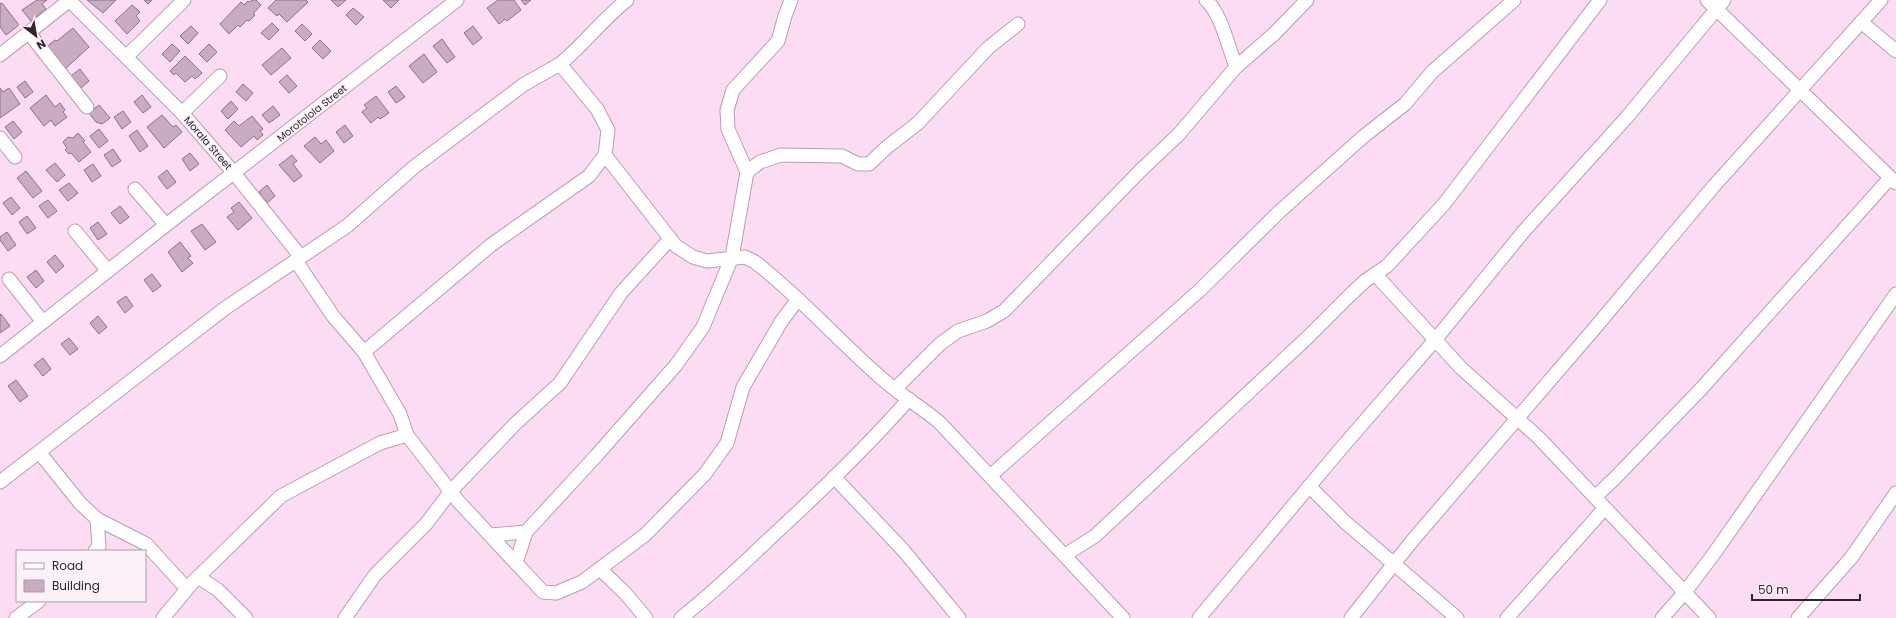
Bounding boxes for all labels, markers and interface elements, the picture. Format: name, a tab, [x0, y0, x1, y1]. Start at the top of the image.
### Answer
north arrow	[16, 16, 56, 56]
text: N	[33, 36, 49, 54]
street label: Morotolola Street	[274, 81, 350, 145]
street label: Morala Street	[180, 113, 236, 173]
legend	[16, 550, 146, 602]
text: Road	[52, 557, 83, 574]
scale bar	[1752, 576, 1860, 602]
text: Building	[52, 577, 100, 594]
text: 50 m	[1758, 581, 1789, 598]

